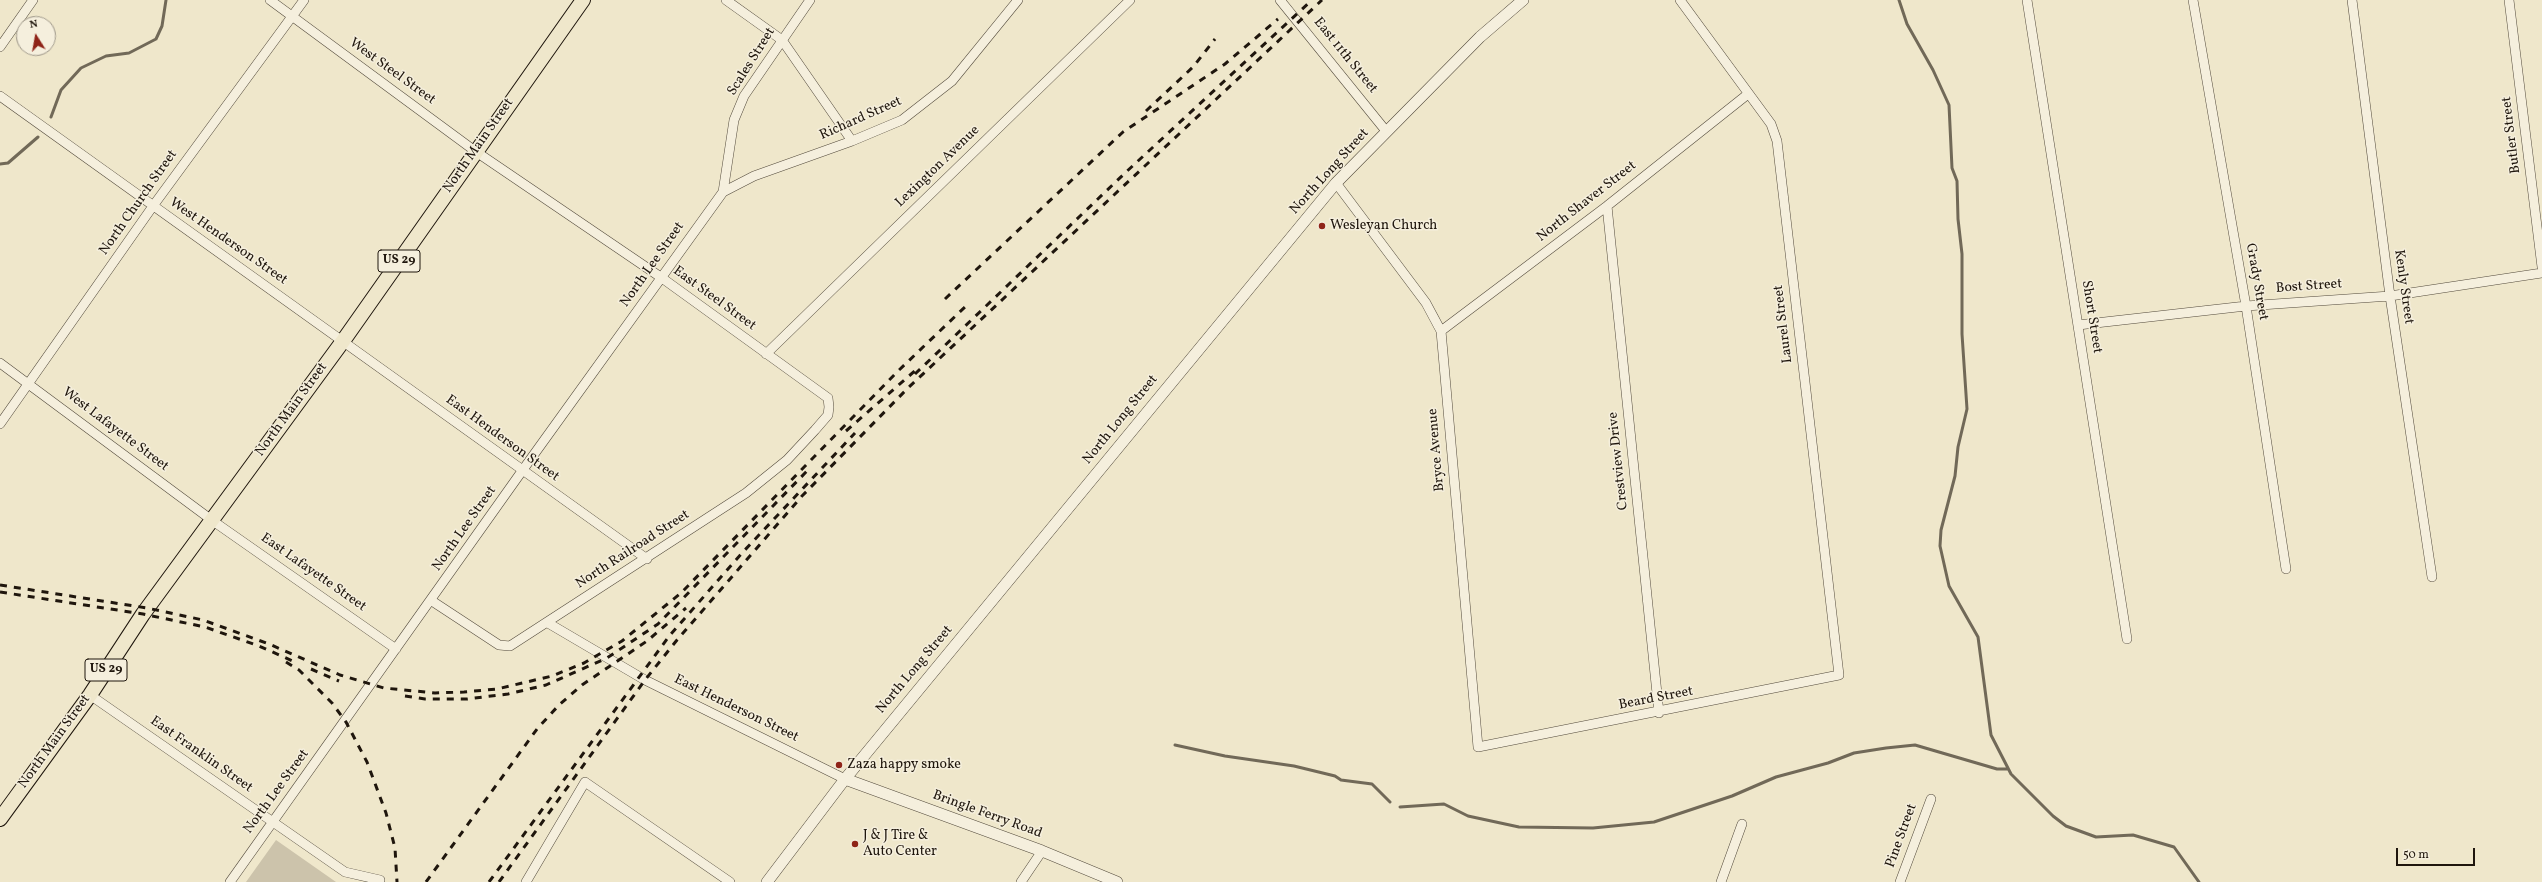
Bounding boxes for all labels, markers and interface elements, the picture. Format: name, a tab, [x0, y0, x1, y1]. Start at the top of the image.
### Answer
street label: East 11th Street	[1309, 15, 1381, 97]
north arrow	[16, 16, 56, 56]
text: N	[28, 17, 39, 33]
street label: Scales Street	[724, 25, 780, 99]
street label: West Steel Street	[346, 35, 438, 109]
street label: Richard Street	[817, 93, 905, 145]
street label: North Main Street	[440, 95, 518, 197]
street label: Butler Street	[2499, 95, 2525, 175]
street label: Lexington Avenue	[892, 123, 984, 211]
street label: North Long Street	[1287, 125, 1373, 219]
street label: North Church Street	[96, 147, 182, 259]
street label: North Shaver Street	[1534, 158, 1640, 246]
street label: West Henderson Street	[166, 195, 290, 289]
place label: Wesleyan Church	[1330, 218, 1437, 234]
street label: North Lee Street	[617, 219, 689, 311]
marker: Wesleyan Church	[1317, 221, 1327, 231]
street label: Grady Street	[2241, 242, 2271, 322]
street label: Kenly Street	[2389, 249, 2417, 325]
road number: US 29	[378, 250, 420, 272]
street label: East Steel Street	[669, 263, 759, 335]
street label: Bost Street	[2275, 276, 2343, 298]
street label: Short Street	[2077, 279, 2105, 355]
street label: Laurel Street	[1771, 284, 1797, 364]
street label: North Main Street	[252, 360, 332, 460]
street label: North Long Street	[1080, 372, 1162, 468]
street label: West Lafayette Street	[58, 384, 172, 476]
street label: East Henderson Street	[442, 392, 562, 486]
street label: Bryce Avenue	[1425, 408, 1449, 492]
street label: Crestview Drive	[1605, 411, 1633, 511]
street label: North Lee Street	[429, 483, 501, 575]
street label: North Railroad Street	[573, 507, 693, 593]
street label: East Lafayette Street	[257, 530, 369, 616]
street label: North Long Street	[873, 622, 957, 718]
road number: US 29	[85, 659, 127, 681]
street label: East Henderson Street	[671, 672, 801, 746]
street label: Beard Street	[1617, 684, 1695, 714]
street label: North Main Street	[15, 692, 95, 792]
street label: East Franklin Street	[146, 713, 256, 797]
street label: North Lee Street	[241, 746, 313, 838]
place label: Zaza happy smoke	[847, 757, 961, 773]
marker: Zaza happy smoke	[834, 760, 844, 770]
street label: Bringle Ferry Road	[930, 787, 1044, 843]
street label: Pine Street	[1883, 802, 1921, 870]
place label: J & J Tire & Auto Center	[863, 828, 937, 860]
marker: J & J Tire & Auto Center	[850, 839, 860, 849]
scale bar	[2398, 840, 2477, 866]
text: 50 m	[2403, 847, 2429, 863]

